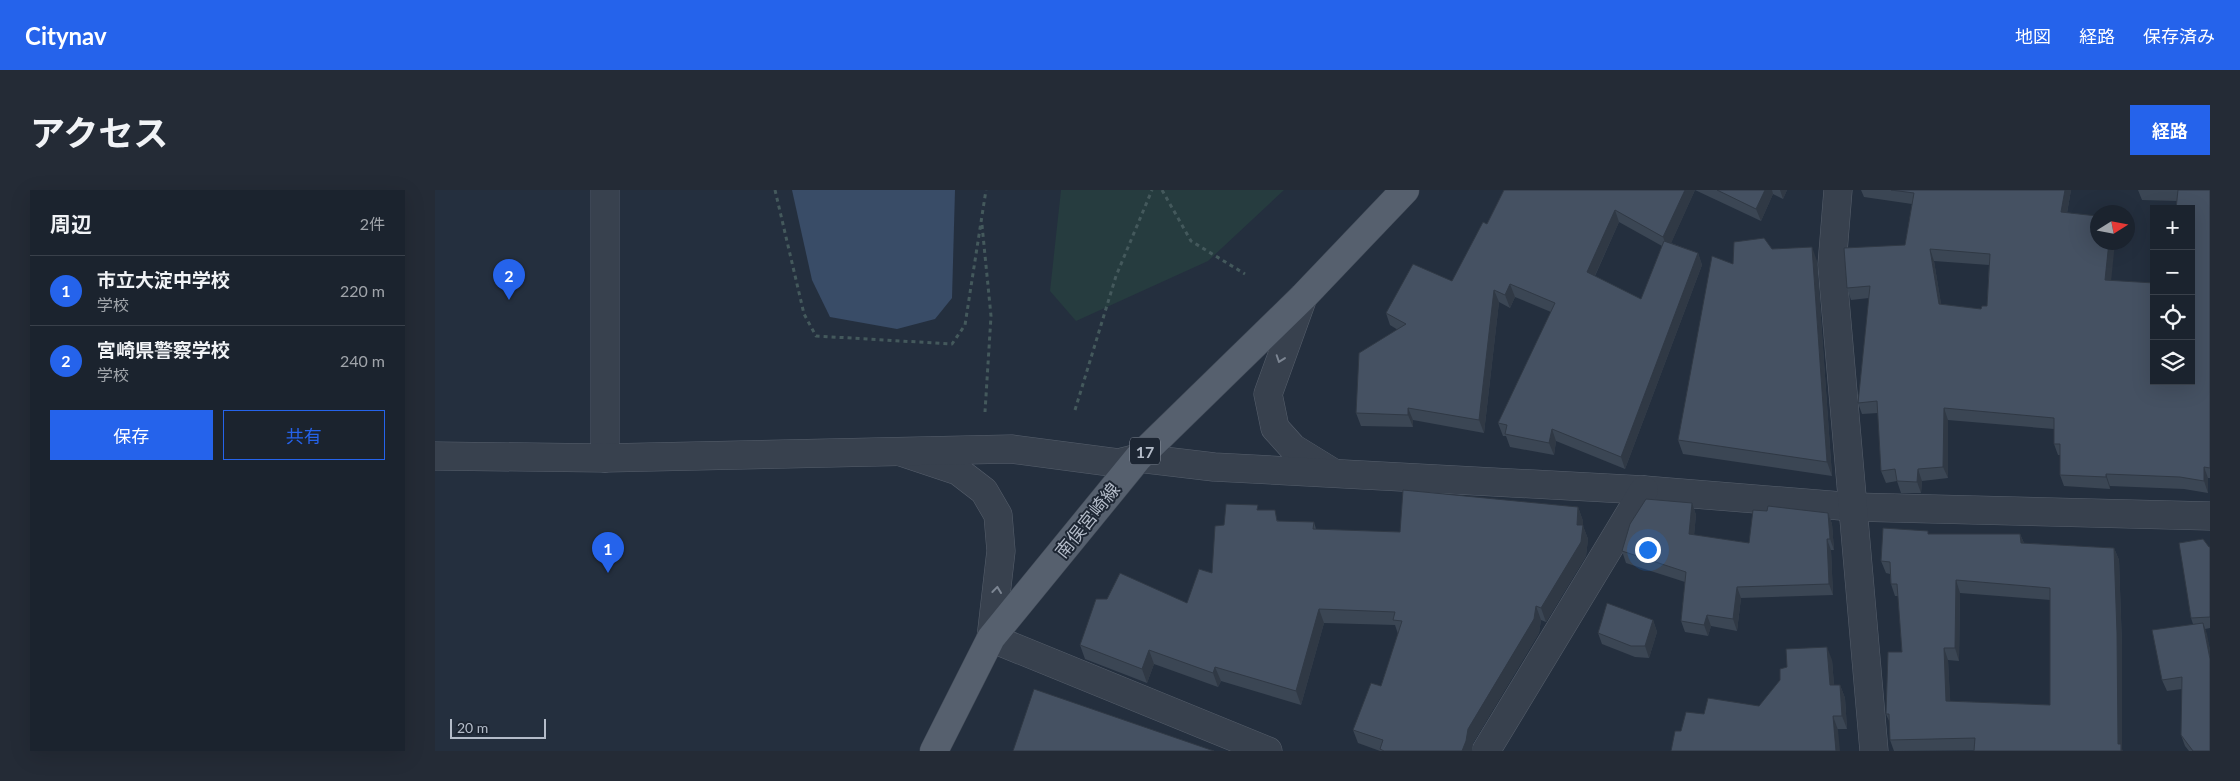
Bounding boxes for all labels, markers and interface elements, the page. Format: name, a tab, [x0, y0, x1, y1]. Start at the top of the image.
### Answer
text: Citynav	[25, 21, 107, 50]
text: 地図	[2015, 25, 2051, 47]
text: 経路	[2079, 25, 2115, 47]
text: 保存済み	[2143, 25, 2215, 47]
button: 経路	[2130, 105, 2210, 155]
text: アクセス	[30, 111, 168, 153]
north arrow	[2090, 205, 2135, 250]
map controls	[2150, 205, 2195, 385]
button: +	[2150, 205, 2195, 250]
text: 周辺	[50, 211, 92, 236]
text: 2件	[360, 214, 385, 233]
button: −	[2150, 250, 2195, 295]
pin: 2	[493, 259, 525, 300]
text: 市立大淀中学校	[97, 268, 230, 291]
text: 1	[61, 281, 71, 300]
text: 220 m	[340, 281, 385, 300]
text: 学校	[97, 295, 129, 314]
button: locate	[2150, 295, 2195, 340]
text: 宮崎県警察学校	[97, 338, 230, 361]
button: layers	[2150, 340, 2195, 385]
text: 2	[61, 351, 71, 370]
text: 240 m	[340, 351, 385, 370]
one-way arrow	[1276, 354, 1286, 363]
text: 学校	[97, 365, 129, 384]
button: 保存	[50, 410, 213, 460]
button: 共有	[223, 410, 385, 460]
road number: 17	[1130, 438, 1160, 464]
street label: 南俣宮崎線	[1050, 478, 1124, 562]
pin: 1	[592, 532, 624, 573]
your location	[1635, 537, 1661, 563]
one-way arrow	[991, 586, 1002, 594]
scale bar	[450, 716, 546, 739]
text: 20 m	[457, 719, 488, 736]

